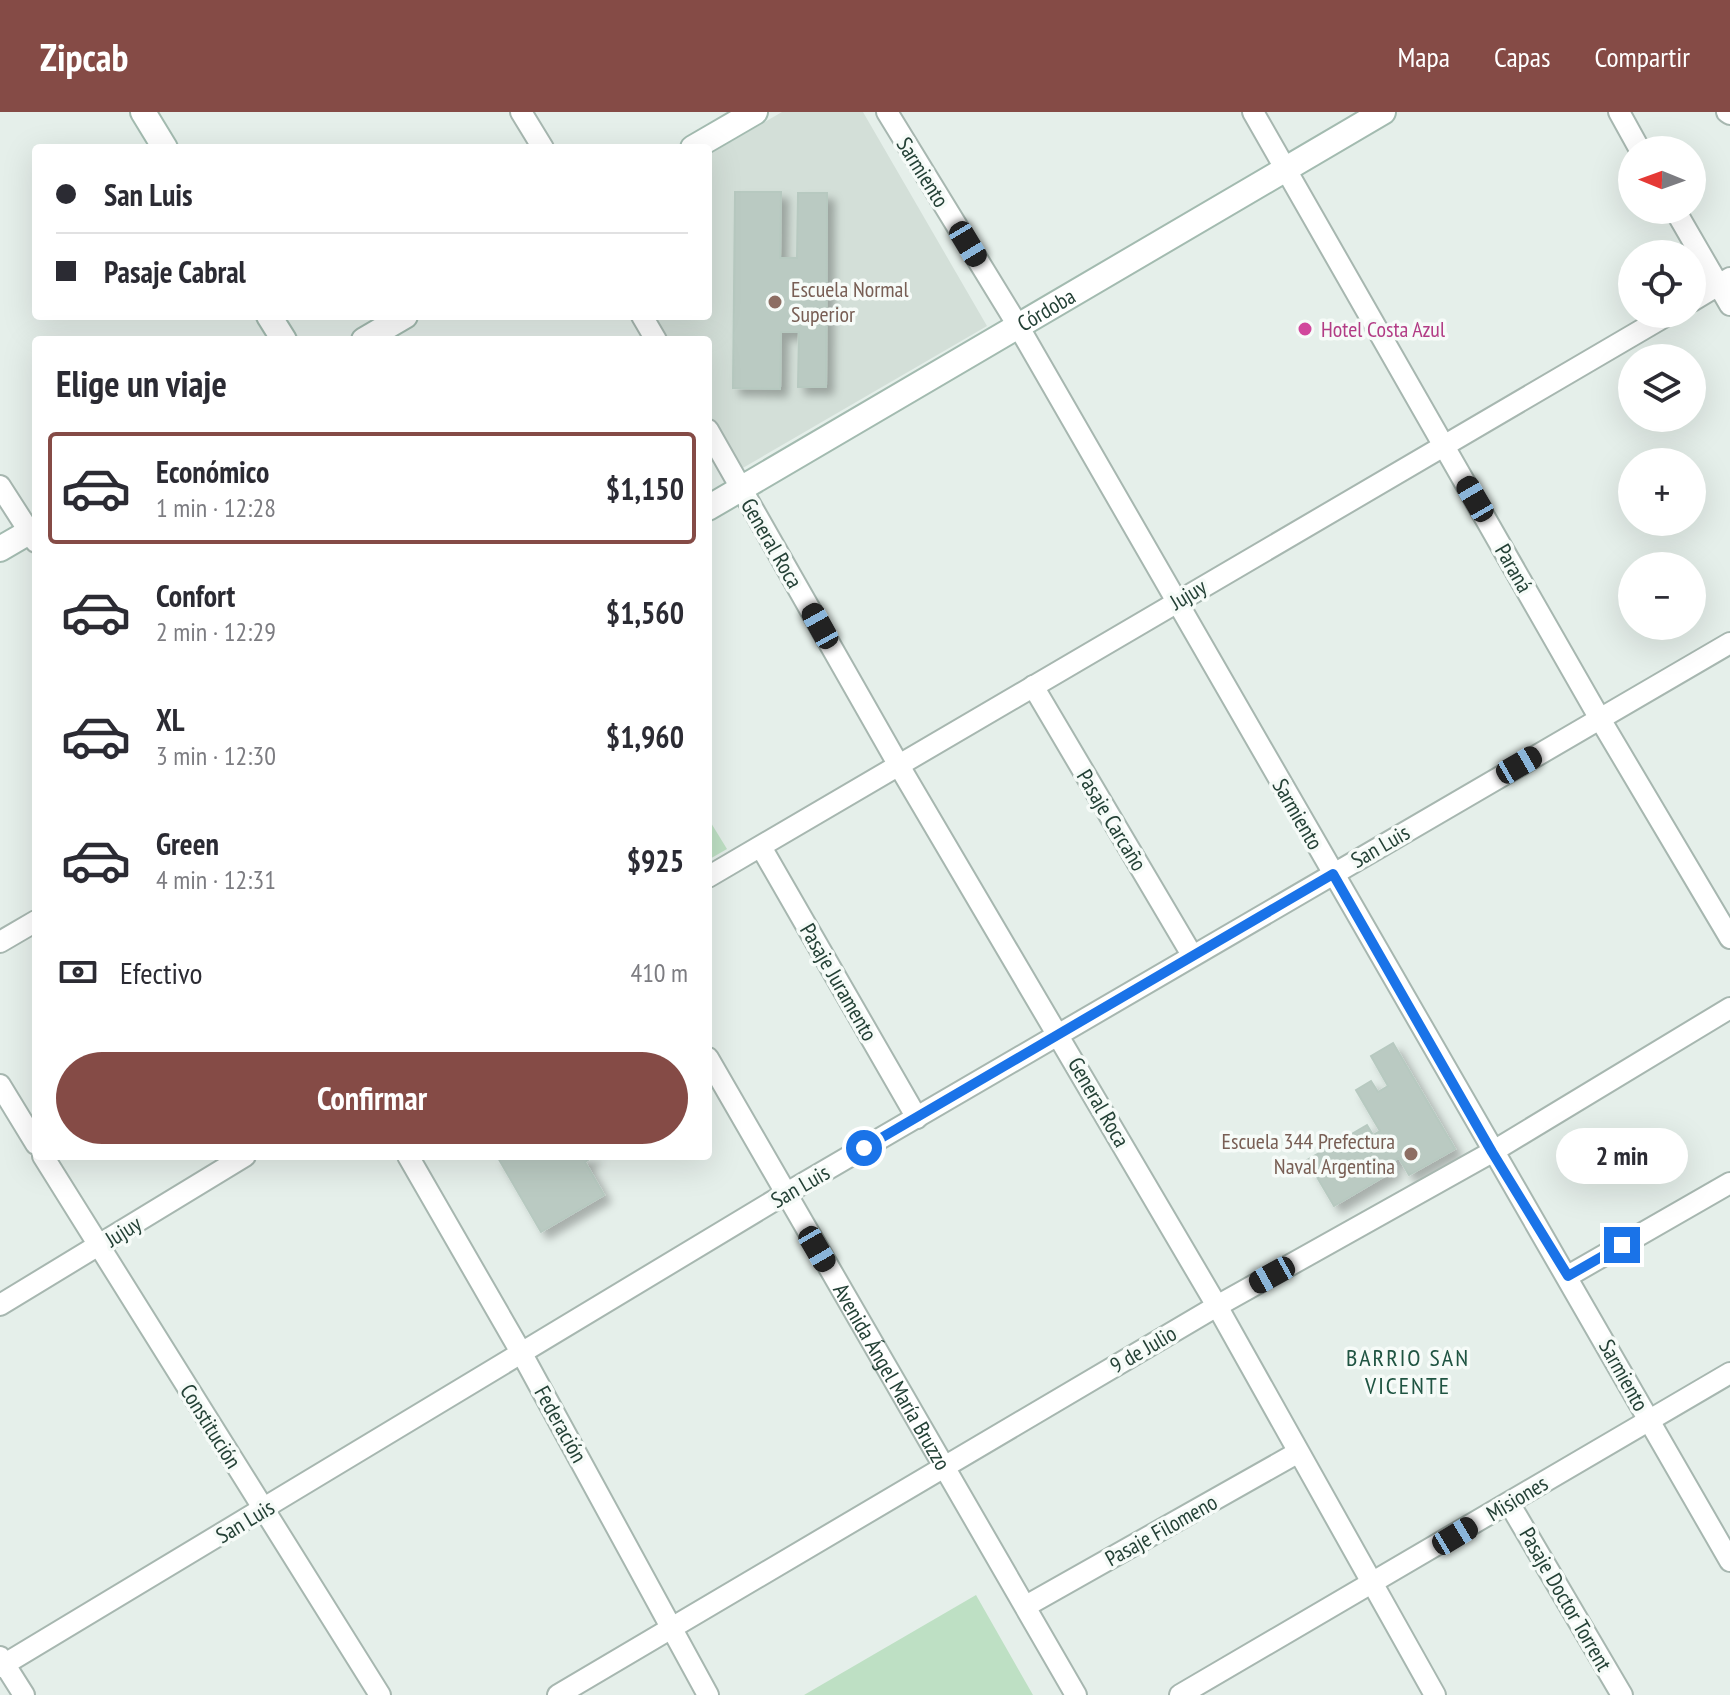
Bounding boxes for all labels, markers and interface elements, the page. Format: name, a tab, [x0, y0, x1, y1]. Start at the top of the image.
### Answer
text: Zipcab	[40, 32, 128, 81]
text: Mapa	[1398, 38, 1450, 75]
text: Capas	[1494, 38, 1550, 75]
text: Compartir	[1594, 38, 1690, 75]
street label: Sarmiento	[891, 132, 955, 212]
north arrow	[1618, 136, 1706, 224]
map controls	[1618, 136, 1706, 640]
text: San Luis	[104, 175, 193, 214]
car	[945, 217, 991, 271]
button: locate	[1618, 240, 1706, 328]
text: Pasaje Cabral	[104, 252, 246, 291]
place label: Escuela Normal Superior	[791, 275, 909, 328]
street label: Córdoba	[1012, 282, 1080, 338]
marker: Escuela Normal Superior	[766, 293, 784, 311]
place label: Hotel Costa Azul	[1321, 315, 1446, 343]
marker: Hotel Costa Azul	[1296, 320, 1314, 338]
button: layers	[1618, 344, 1706, 432]
text: Elige un viaje	[56, 360, 227, 407]
button: +	[1618, 448, 1706, 536]
icon: car	[60, 452, 132, 524]
text: Económico	[156, 452, 269, 491]
text: $1,150	[606, 469, 684, 508]
car	[1453, 472, 1497, 526]
text: 1 min · 12:28	[156, 491, 276, 524]
street label: General Roca	[735, 493, 809, 593]
street label: Paraná	[1489, 539, 1539, 597]
button: −	[1618, 552, 1706, 640]
street label: Jujuy	[1164, 572, 1212, 616]
icon: car	[60, 576, 132, 648]
text: Confort	[156, 576, 235, 615]
text: $1,560	[606, 593, 684, 632]
car	[798, 599, 842, 653]
text: 2 min · 12:29	[156, 615, 276, 648]
icon: car	[60, 700, 132, 772]
text: XL	[156, 700, 185, 739]
text: $1,960	[606, 717, 684, 756]
text: 3 min · 12:30	[156, 739, 276, 772]
car	[1492, 743, 1546, 787]
street label: Pasaje Carcaño	[1071, 764, 1153, 876]
street label: Sarmiento	[1267, 773, 1329, 855]
street label: San Luis	[1346, 818, 1414, 874]
icon: car	[60, 824, 132, 896]
text: Green	[156, 824, 219, 863]
text: $925	[627, 841, 684, 880]
text: 4 min · 12:31	[156, 863, 276, 896]
street label: Pasaje Juramento	[794, 918, 884, 1046]
icon: cash	[56, 950, 100, 994]
text: Efectivo	[120, 953, 203, 992]
text: 410 m	[630, 956, 688, 989]
button: Confirmar	[56, 1052, 688, 1144]
street label: General Roca	[1062, 1052, 1136, 1152]
place label: Escuela 344 Prefectura Naval Argentina	[1222, 1127, 1395, 1180]
callout: 2 min	[1556, 1129, 1688, 1185]
route start	[846, 1130, 882, 1166]
text: 2 min	[1596, 1139, 1648, 1172]
marker: Escuela 344 Prefectura Naval Argentina	[1402, 1145, 1420, 1163]
street label: San Luis	[766, 1158, 834, 1214]
street label: Jujuy	[99, 1209, 147, 1253]
car	[795, 1222, 839, 1276]
route end	[1604, 1227, 1640, 1263]
car	[1245, 1253, 1299, 1297]
street label: Avenida Ángel María Bruzzo	[827, 1278, 957, 1475]
street label: 9 de Julio	[1105, 1319, 1181, 1379]
street label: Sarmiento	[1593, 1334, 1655, 1416]
district label: BARRIO SAN VICENTE	[1346, 1342, 1470, 1401]
street label: Constitución	[174, 1379, 248, 1473]
street label: Federación	[529, 1381, 593, 1467]
street label: Misiones	[1481, 1469, 1553, 1527]
street label: Pasaje Filomeno	[1100, 1488, 1222, 1572]
street label: San Luis	[211, 1493, 279, 1549]
car	[1428, 1513, 1482, 1559]
street label: Pasaje Doctor Torrent	[1514, 1522, 1618, 1676]

